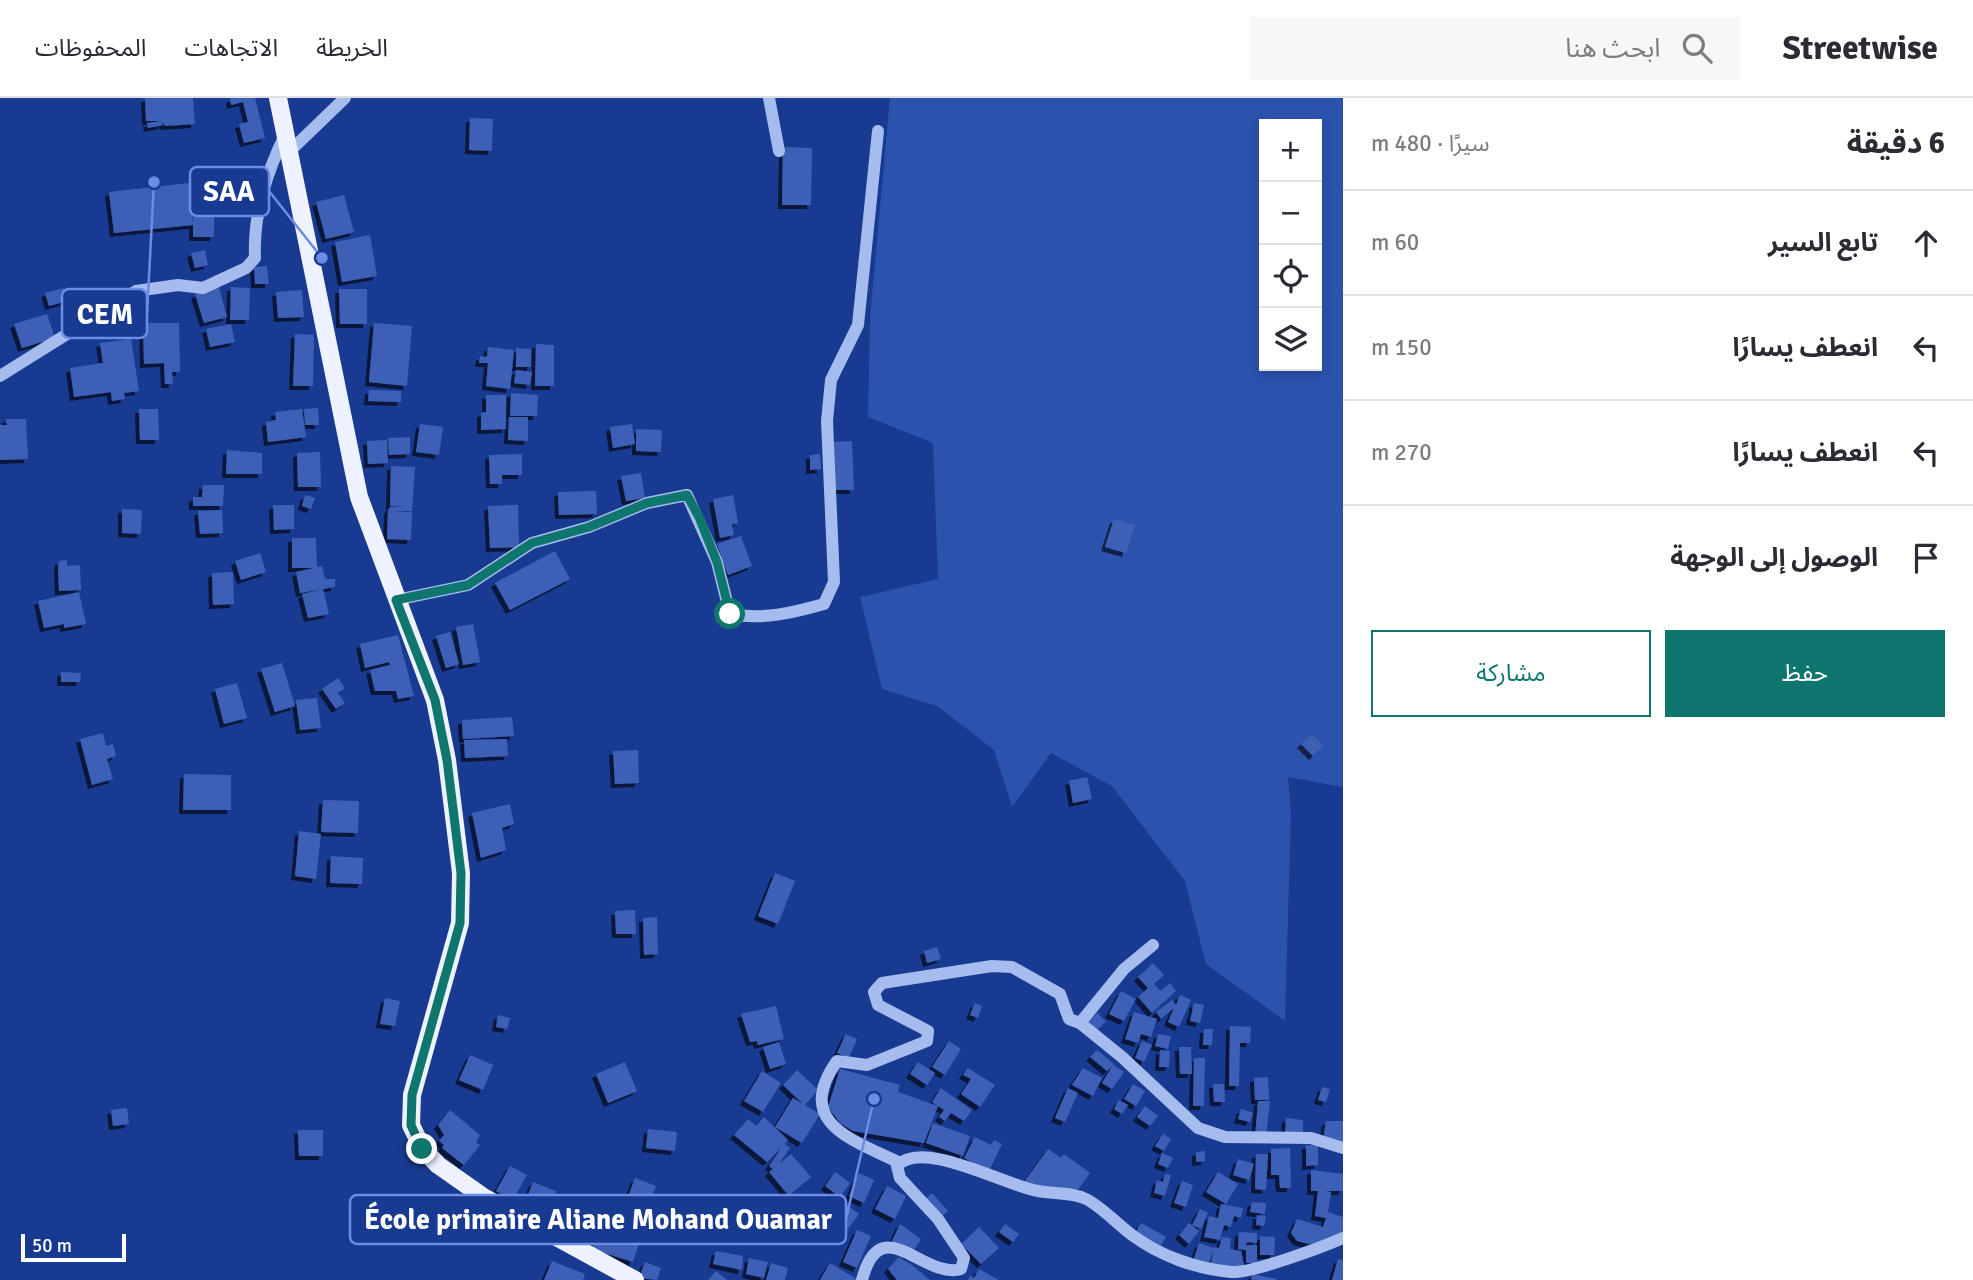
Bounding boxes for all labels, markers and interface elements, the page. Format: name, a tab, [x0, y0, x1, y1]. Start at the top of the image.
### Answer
search box	[1250, 17, 1740, 80]
text: Streetwise	[1782, 28, 1938, 69]
icon: search	[1678, 29, 1716, 67]
text: المحفوظات	[35, 33, 146, 63]
text: الاتجاهات	[184, 33, 278, 63]
text: الخريطة	[316, 33, 388, 63]
text: ابحث هنا	[1565, 33, 1660, 65]
map controls	[1259, 119, 1322, 371]
button: +	[1259, 119, 1322, 182]
text: 6 دقيقة	[1847, 125, 1945, 162]
text: سيرًا · 480 m	[1371, 129, 1489, 158]
callout: SAA	[190, 167, 269, 216]
text: SAA	[203, 175, 255, 209]
button: −	[1259, 182, 1322, 245]
icon: ahead	[1907, 224, 1945, 262]
text: تابع السير	[1768, 227, 1878, 259]
text: 60 m	[1371, 228, 1419, 257]
button: locate	[1259, 245, 1322, 308]
callout: CEM	[62, 289, 147, 338]
text: CEM	[77, 298, 133, 332]
button: layers	[1259, 308, 1322, 371]
icon: left	[1907, 329, 1945, 367]
text: انعطف يسارًا	[1733, 332, 1878, 364]
text: 150 m	[1371, 333, 1432, 362]
icon: left	[1907, 434, 1945, 472]
text: انعطف يسارًا	[1733, 437, 1878, 469]
text: 270 m	[1371, 438, 1432, 467]
icon: arrive	[1907, 539, 1945, 577]
text: الوصول إلى الوجهة	[1670, 542, 1878, 574]
route start	[714, 598, 745, 629]
button: مشاركة	[1371, 630, 1651, 717]
button: حفظ	[1665, 630, 1945, 717]
route end	[406, 1133, 437, 1164]
callout: École primaire Aliane Mohand Ouamar	[350, 1195, 846, 1244]
text: École primaire Aliane Mohand Ouamar	[364, 1201, 833, 1237]
scale bar	[21, 1231, 126, 1263]
text: 50 m	[32, 1234, 72, 1258]

